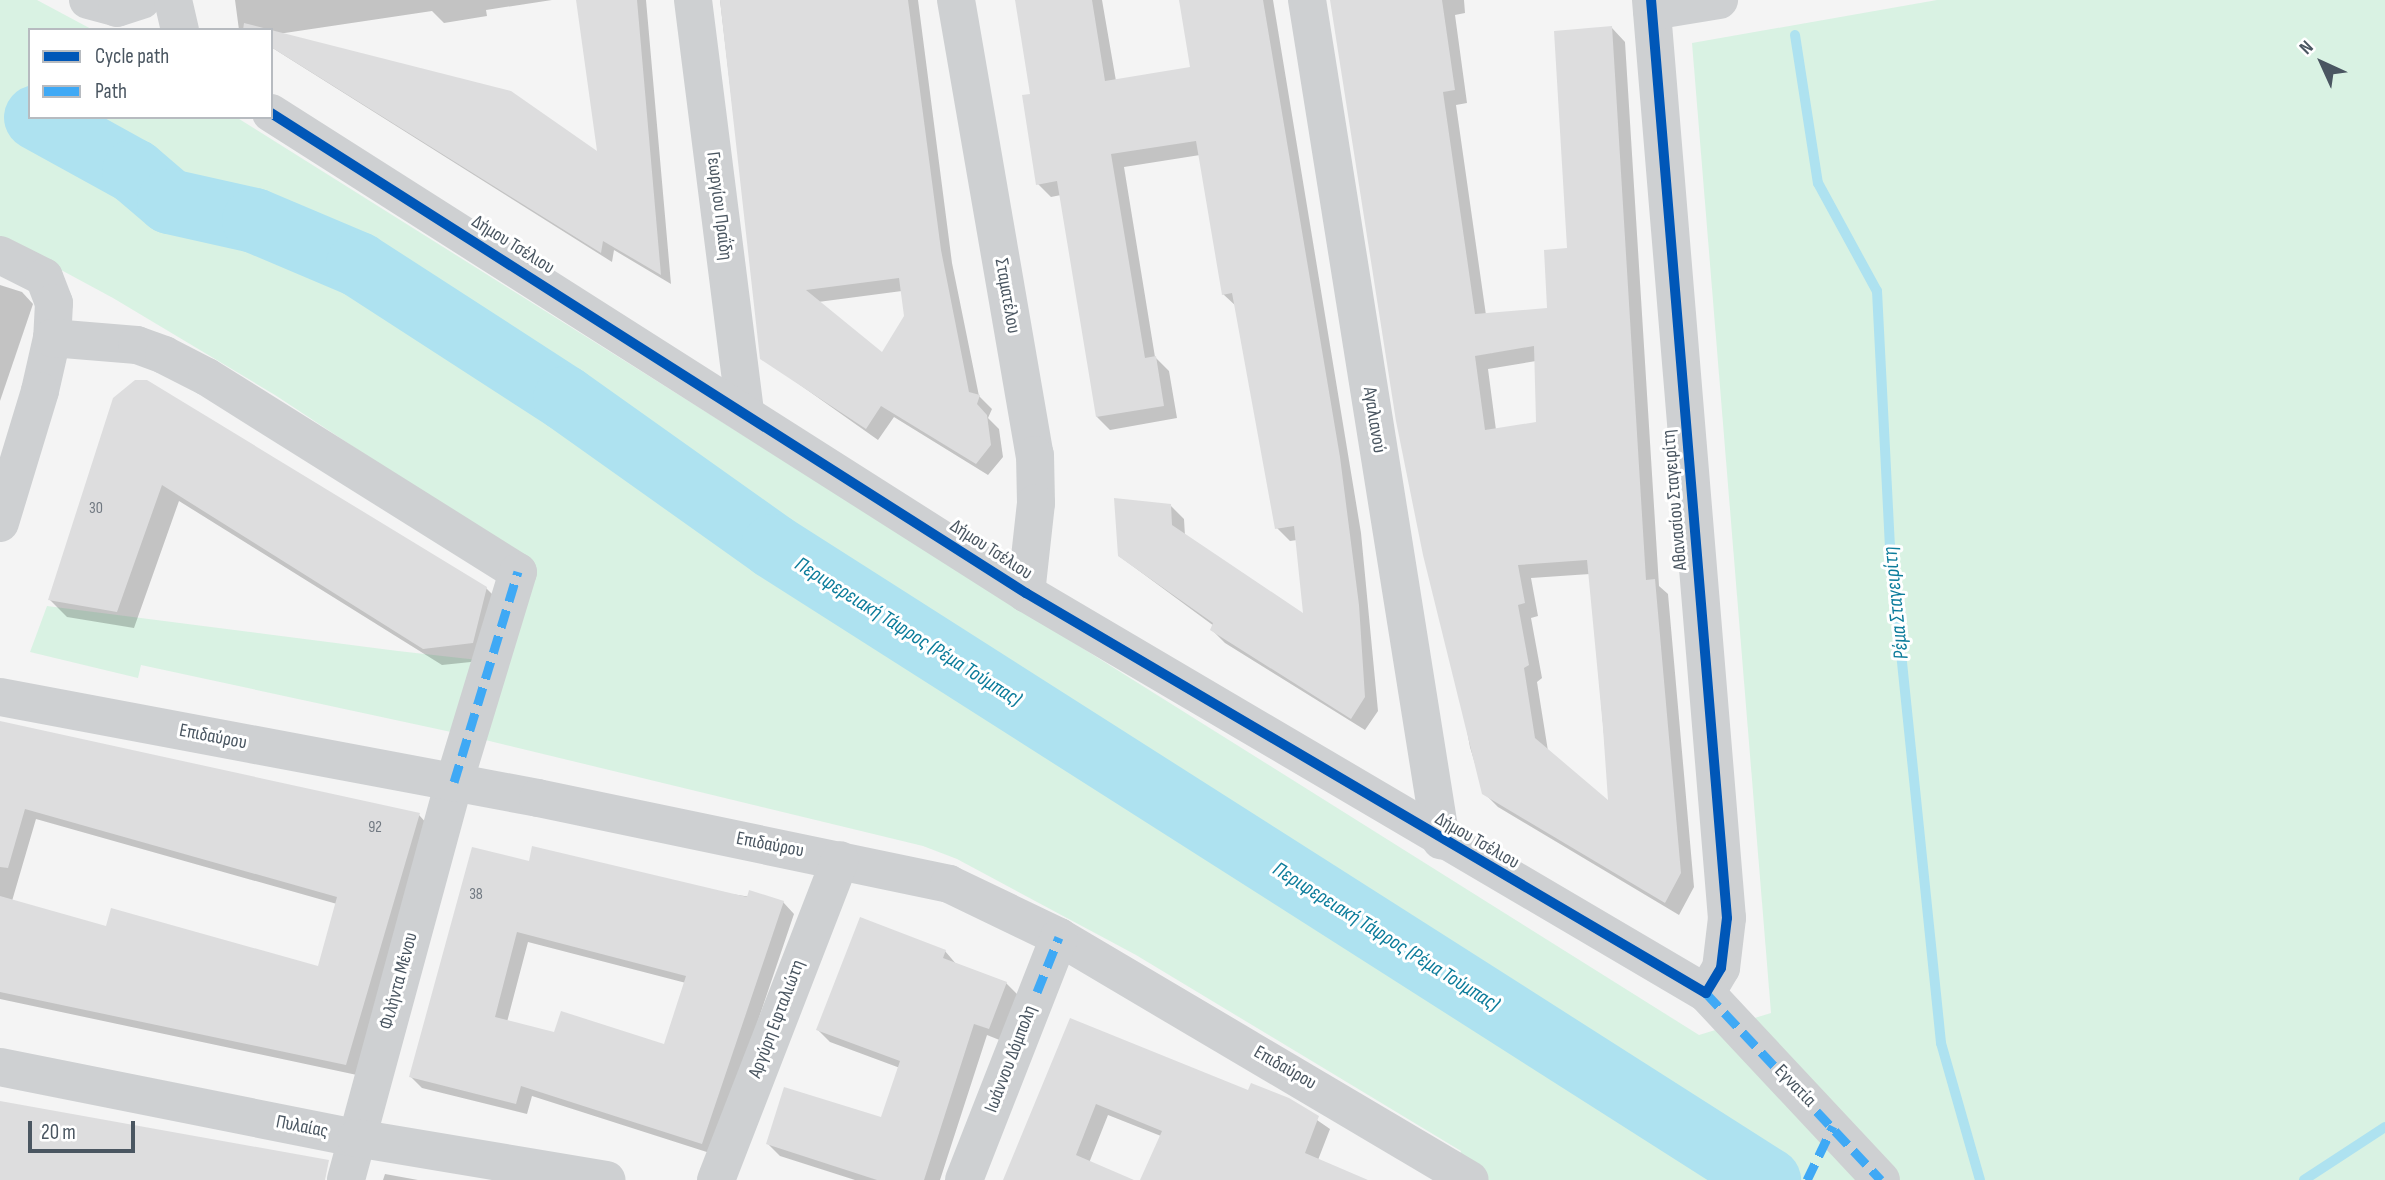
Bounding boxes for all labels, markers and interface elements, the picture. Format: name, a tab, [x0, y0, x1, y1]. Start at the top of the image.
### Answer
legend	[28, 28, 273, 119]
north arrow	[2287, 28, 2357, 98]
text: N	[2295, 36, 2319, 60]
text: Cycle path	[95, 44, 169, 69]
text: Path	[95, 79, 127, 104]
street label: Γεωργίου Πραΐδη	[701, 151, 737, 261]
street label: Δήμου Τσέλιου	[467, 211, 559, 279]
street label: Σταματέλου	[989, 257, 1025, 335]
street label: Αγαλιανού	[1358, 385, 1390, 455]
street label: Αθανασίου Σταγειρίτη	[1657, 429, 1693, 571]
house number: 30	[89, 499, 103, 519]
street label: Δήμου Τσέλιου	[946, 515, 1036, 585]
water label: Ρέμα Σταγειρίτη	[1878, 545, 1914, 661]
water label: Περιφερειακή Τάφρος (Ρέμα Τούμπας)	[790, 552, 1026, 712]
street label: Επιδαύρου	[177, 719, 249, 755]
street label: Δήμου Τσέλιου	[1431, 808, 1523, 874]
house number: 92	[368, 818, 382, 838]
street label: Επιδαύρου	[734, 827, 806, 863]
water label: Περιφερειακή Τάφρος (Ρέμα Τούμπας)	[1268, 857, 1504, 1017]
house number: 38	[469, 885, 483, 905]
street label: Φιλήντα Μένου	[375, 930, 423, 1032]
street label: Αργύρη Εφταλιώτη	[744, 957, 810, 1081]
street label: Ιωάννου Δόμπολη	[980, 1002, 1042, 1116]
street label: Επιδαύρου	[1250, 1041, 1320, 1095]
street label: Εγνατία	[1769, 1060, 1821, 1112]
scale bar	[32, 1106, 138, 1150]
street label: Πυλαίας	[274, 1111, 330, 1143]
text: 20 m	[41, 1120, 76, 1145]

